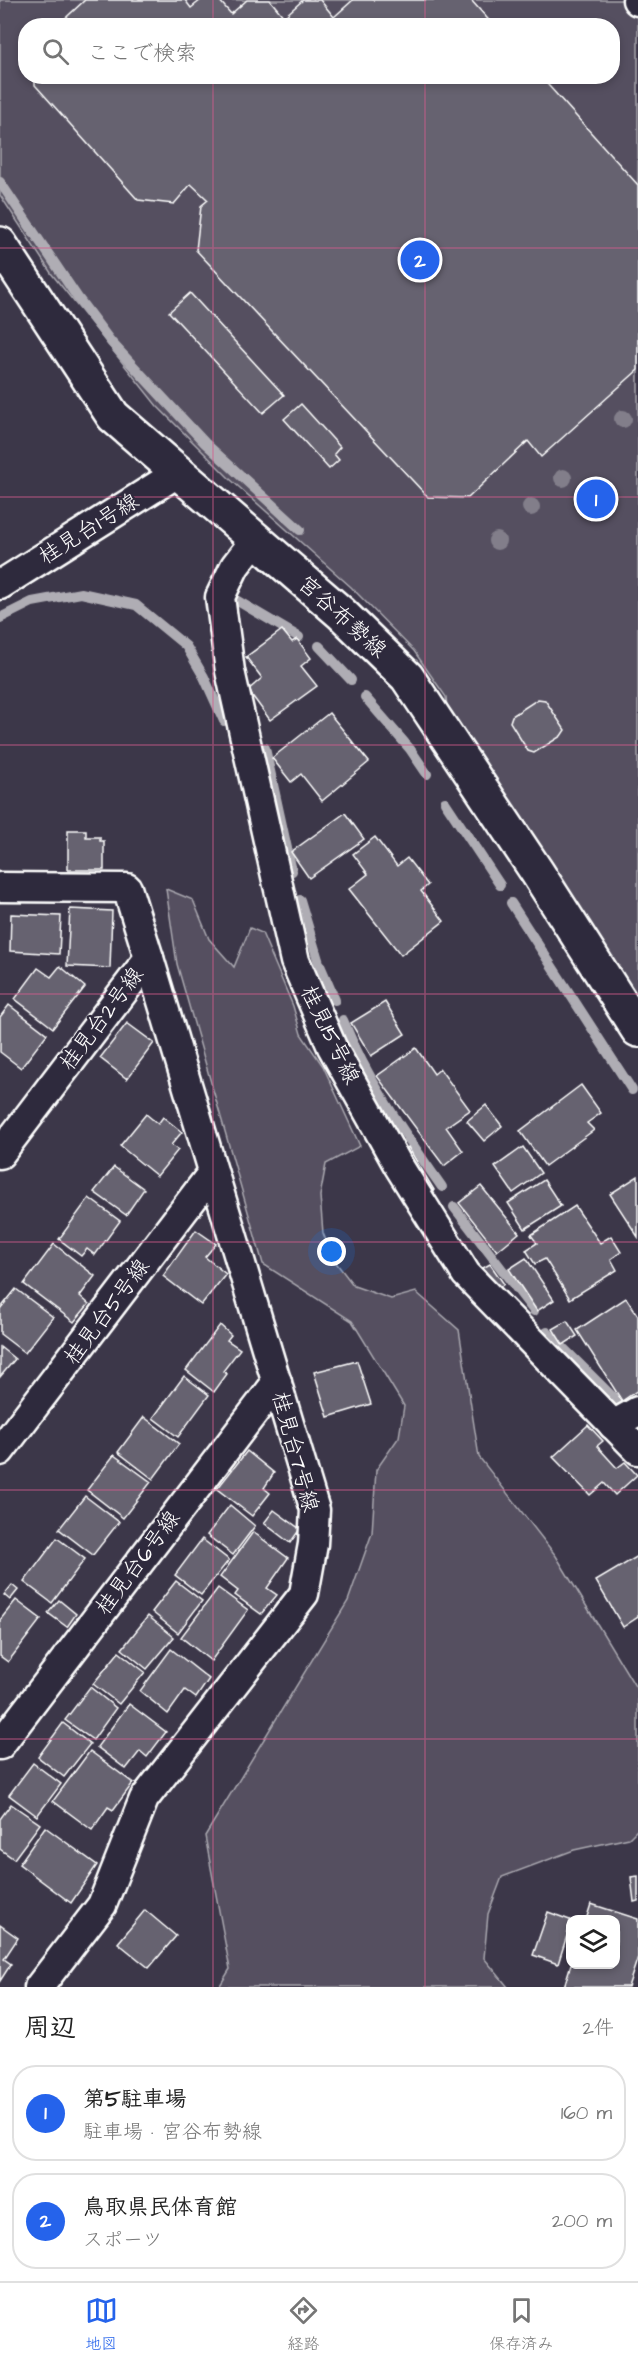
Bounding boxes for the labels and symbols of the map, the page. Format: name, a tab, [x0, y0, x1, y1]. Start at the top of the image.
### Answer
pin: 2	[400, 238, 440, 282]
pin: 1	[576, 476, 616, 522]
street label: 桂見台1号線	[33, 486, 145, 572]
street label: 宮谷布勢線	[291, 569, 393, 665]
street label: 桂見台2号線	[53, 961, 151, 1077]
street label: 桂見15号線	[293, 980, 367, 1090]
your location	[317, 1237, 346, 1266]
street label: 桂見台5号線	[57, 1253, 157, 1371]
street label: 桂見台7号線	[264, 1388, 326, 1516]
street label: 桂見台6号線	[88, 1504, 188, 1622]

